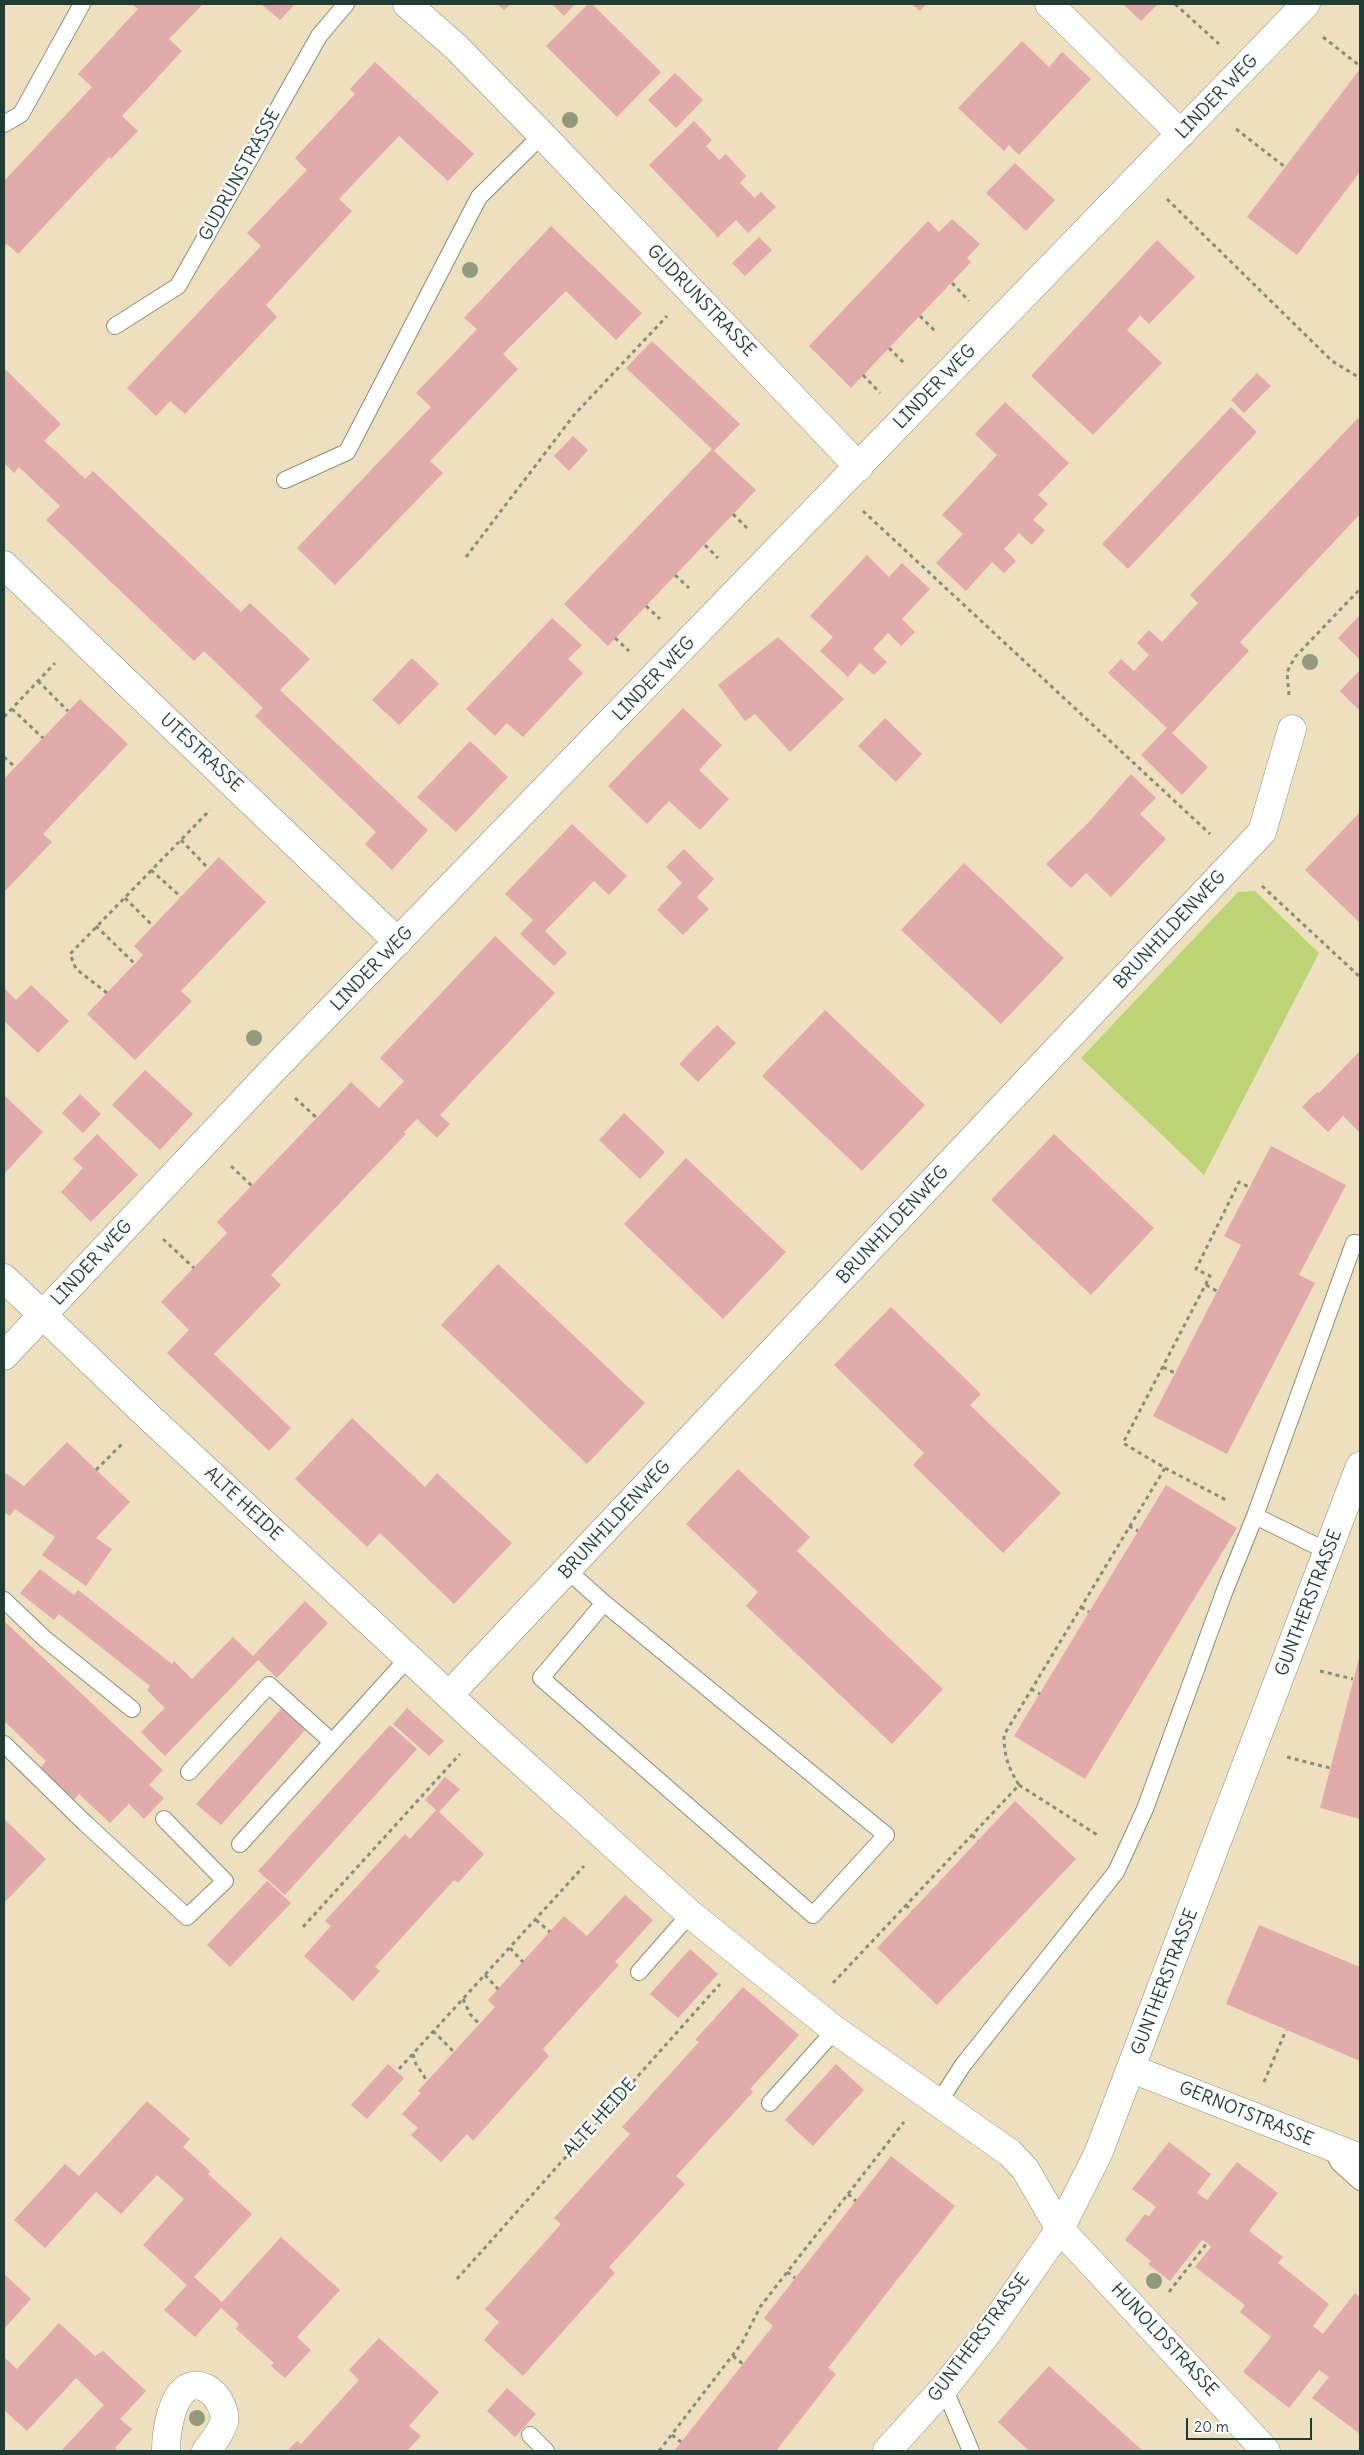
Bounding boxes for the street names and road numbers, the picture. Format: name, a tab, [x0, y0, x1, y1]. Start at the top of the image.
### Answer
street label: LINDER WEG	[1171, 50, 1263, 144]
street label: GUDRUNSTRASSE	[195, 105, 285, 245]
street label: GUDRUNSTRASSE	[642, 241, 760, 361]
street label: LINDER WEG	[889, 340, 981, 434]
street label: LINDER WEG	[608, 632, 700, 726]
street label: UTESTRASSE	[155, 709, 247, 797]
street label: BRUNHILDENWEG	[1110, 866, 1230, 994]
street label: LINDER WEG	[326, 922, 418, 1016]
street label: BRUNHILDENWEG	[833, 1161, 953, 1289]
street label: LINDER WEG	[47, 1216, 137, 1310]
street label: BRUNHILDENWEG	[555, 1456, 675, 1584]
street label: ALTE HEIDE	[200, 1462, 286, 1546]
street label: GUNTHERSTRASSE	[1271, 1527, 1347, 1679]
street label: GUNTHERSTRASSE	[1127, 1906, 1203, 2058]
street label: ALTE HEIDE	[559, 2074, 641, 2162]
street label: GERNOTSTRASSE	[1176, 2077, 1316, 2151]
street label: GUNTHERSTRASSE	[924, 2270, 1034, 2406]
street label: HUNOLDSTRASSE	[1106, 2279, 1222, 2401]

